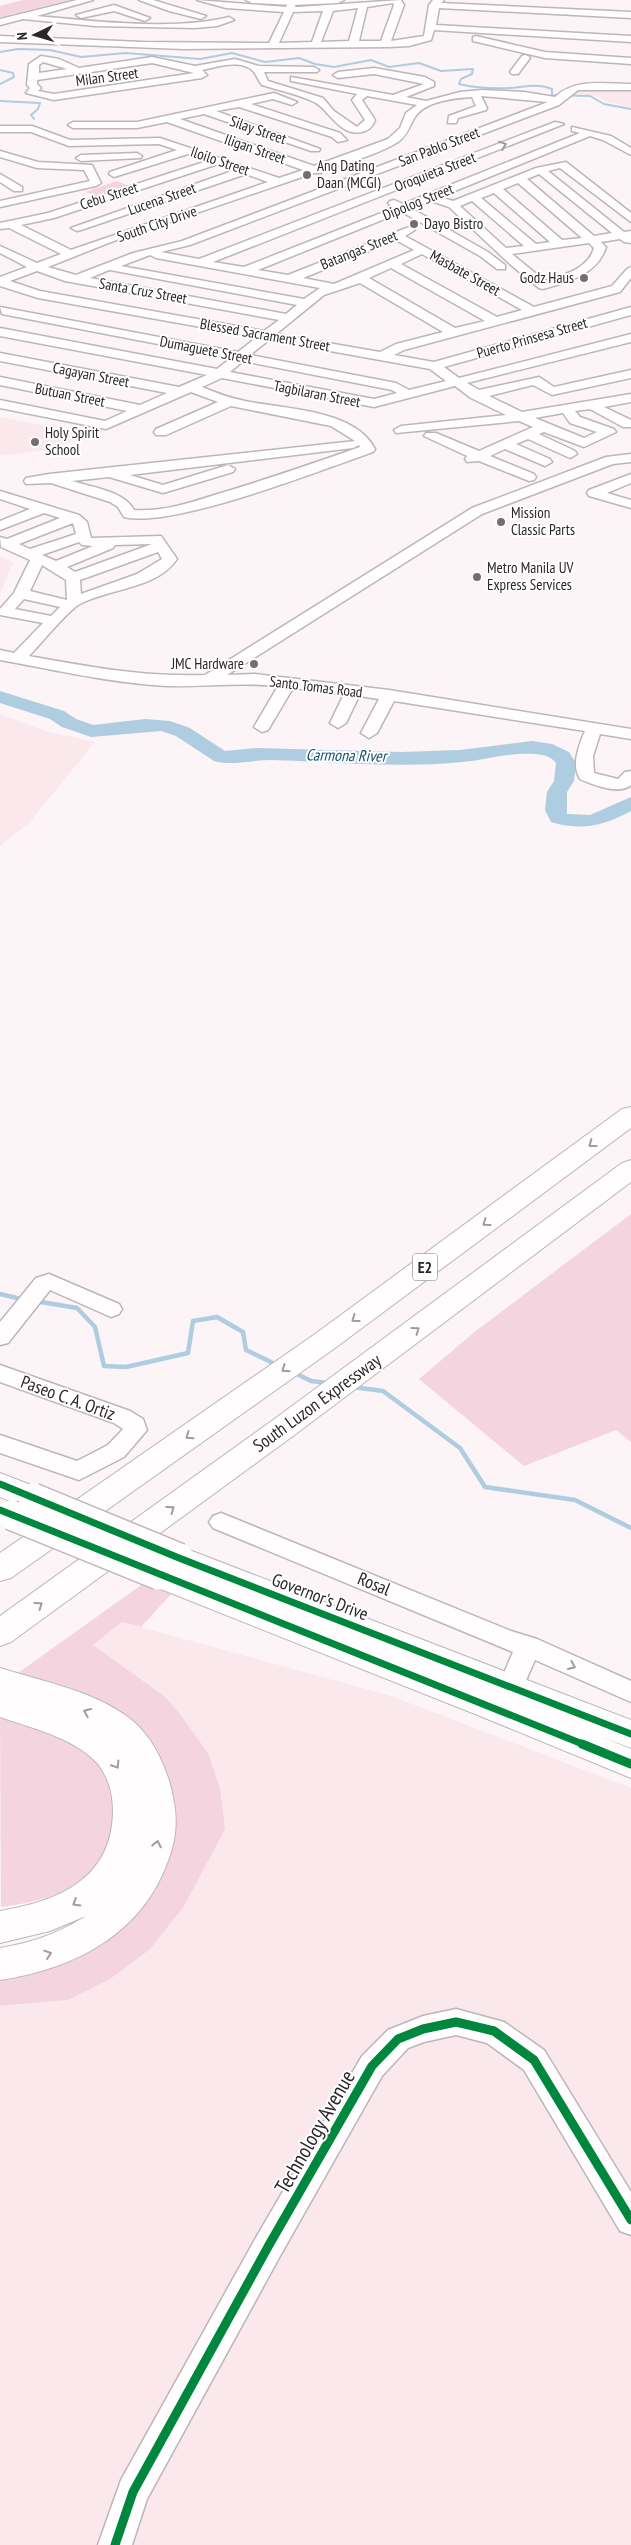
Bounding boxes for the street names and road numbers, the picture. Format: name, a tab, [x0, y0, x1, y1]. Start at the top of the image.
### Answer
street label: Milan Street	[74, 63, 140, 90]
street label: Silay Street	[227, 111, 289, 148]
street label: San Pablo Street	[396, 122, 482, 171]
street label: Iligan Street	[222, 129, 288, 168]
street label: Iloilo Street	[188, 142, 252, 179]
street label: Oroquieta Street	[391, 147, 478, 196]
street label: Cebu Street	[77, 177, 140, 214]
street label: Lucena Street	[125, 178, 198, 219]
street label: Dipolog Street	[380, 179, 456, 224]
street label: South City Drive	[114, 201, 199, 246]
street label: Batangas Street	[317, 225, 400, 274]
street label: Masbate Street	[427, 245, 504, 300]
street label: Santa Cruz Street	[98, 273, 189, 308]
street label: Puerto Prinsesa Street	[474, 313, 589, 362]
street label: Blessed Sacrament Street	[199, 314, 332, 355]
street label: Dumaguete Street	[158, 331, 254, 368]
street label: Cagayan Street	[51, 358, 131, 391]
street label: Tagbilaran Street	[272, 376, 362, 411]
street label: Butuan Street	[33, 378, 107, 411]
street label: Santo Tomas Road	[268, 671, 364, 702]
road number: E2	[412, 1254, 438, 1280]
street label: South Luzon Expressway	[248, 1348, 385, 1457]
street label: Paseo C. A. Ortiz	[18, 1370, 118, 1425]
street label: Rosal	[354, 1567, 395, 1601]
street label: Governor's Drive	[269, 1568, 372, 1625]
street label: Technology Avenue	[268, 2065, 361, 2198]

